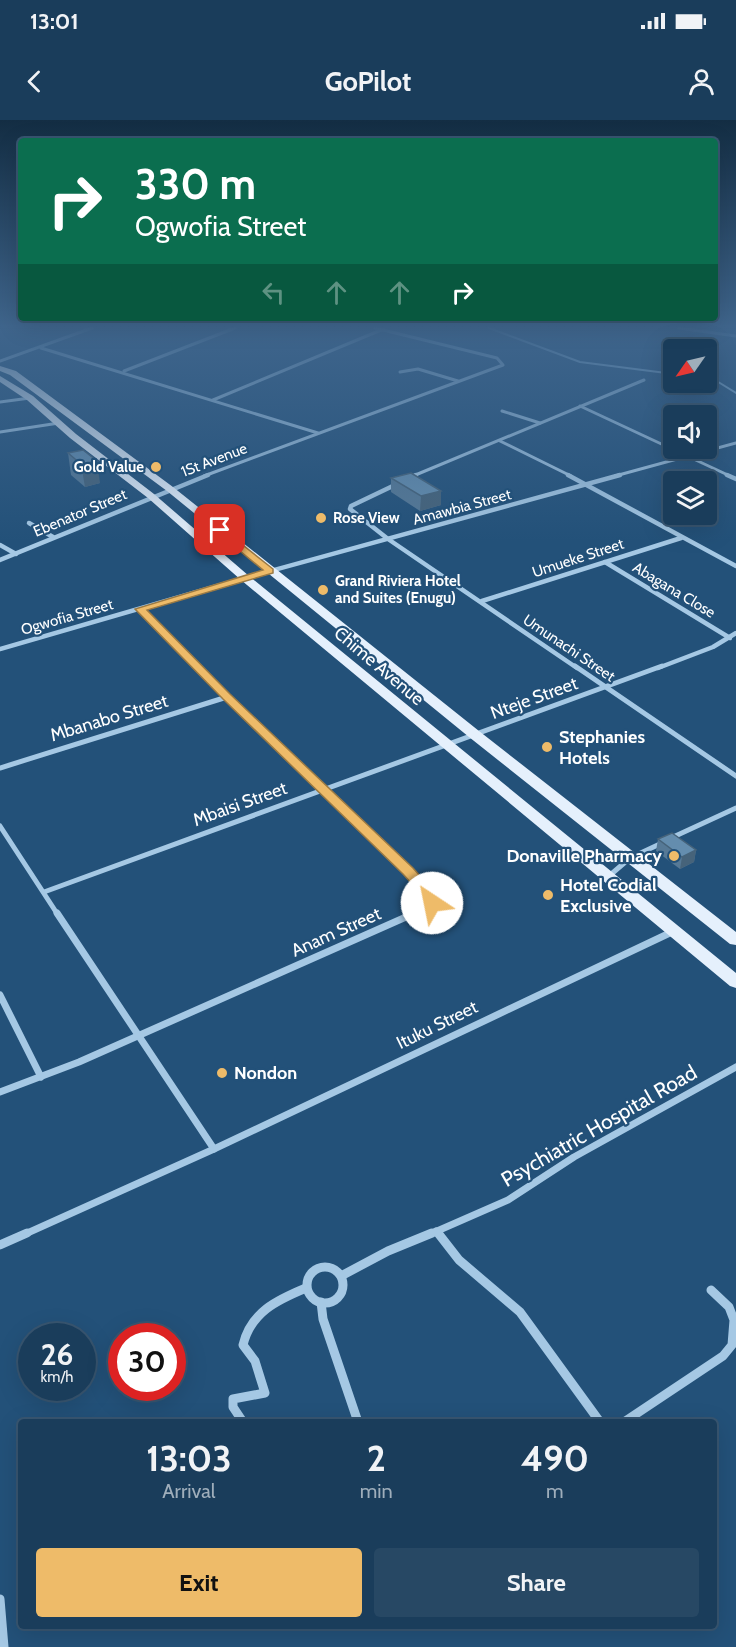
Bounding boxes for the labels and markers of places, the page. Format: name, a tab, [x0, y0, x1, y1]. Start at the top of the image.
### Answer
place label: Gold Value	[74, 458, 144, 476]
marker: Gold Value	[149, 460, 163, 474]
pin	[194, 504, 245, 555]
place label: Rose View	[333, 509, 400, 527]
marker: Rose View	[314, 511, 328, 525]
place label: Grand Riviera Hotel and Suites (Enugu)	[335, 572, 461, 607]
marker: Grand Riviera Hotel and Suites (Enugu)	[316, 583, 330, 597]
place label: Stephanies Hotels	[559, 726, 645, 769]
marker: Stephanies Hotels	[540, 740, 554, 754]
place label: Donaville Pharmacy	[506, 845, 662, 867]
marker: Donaville Pharmacy	[667, 849, 681, 863]
place label: Hotel Codial Exclusive	[560, 874, 657, 917]
marker: Hotel Codial Exclusive	[541, 888, 555, 902]
place label: Nondon	[234, 1062, 297, 1084]
marker: Nondon	[215, 1066, 229, 1080]

